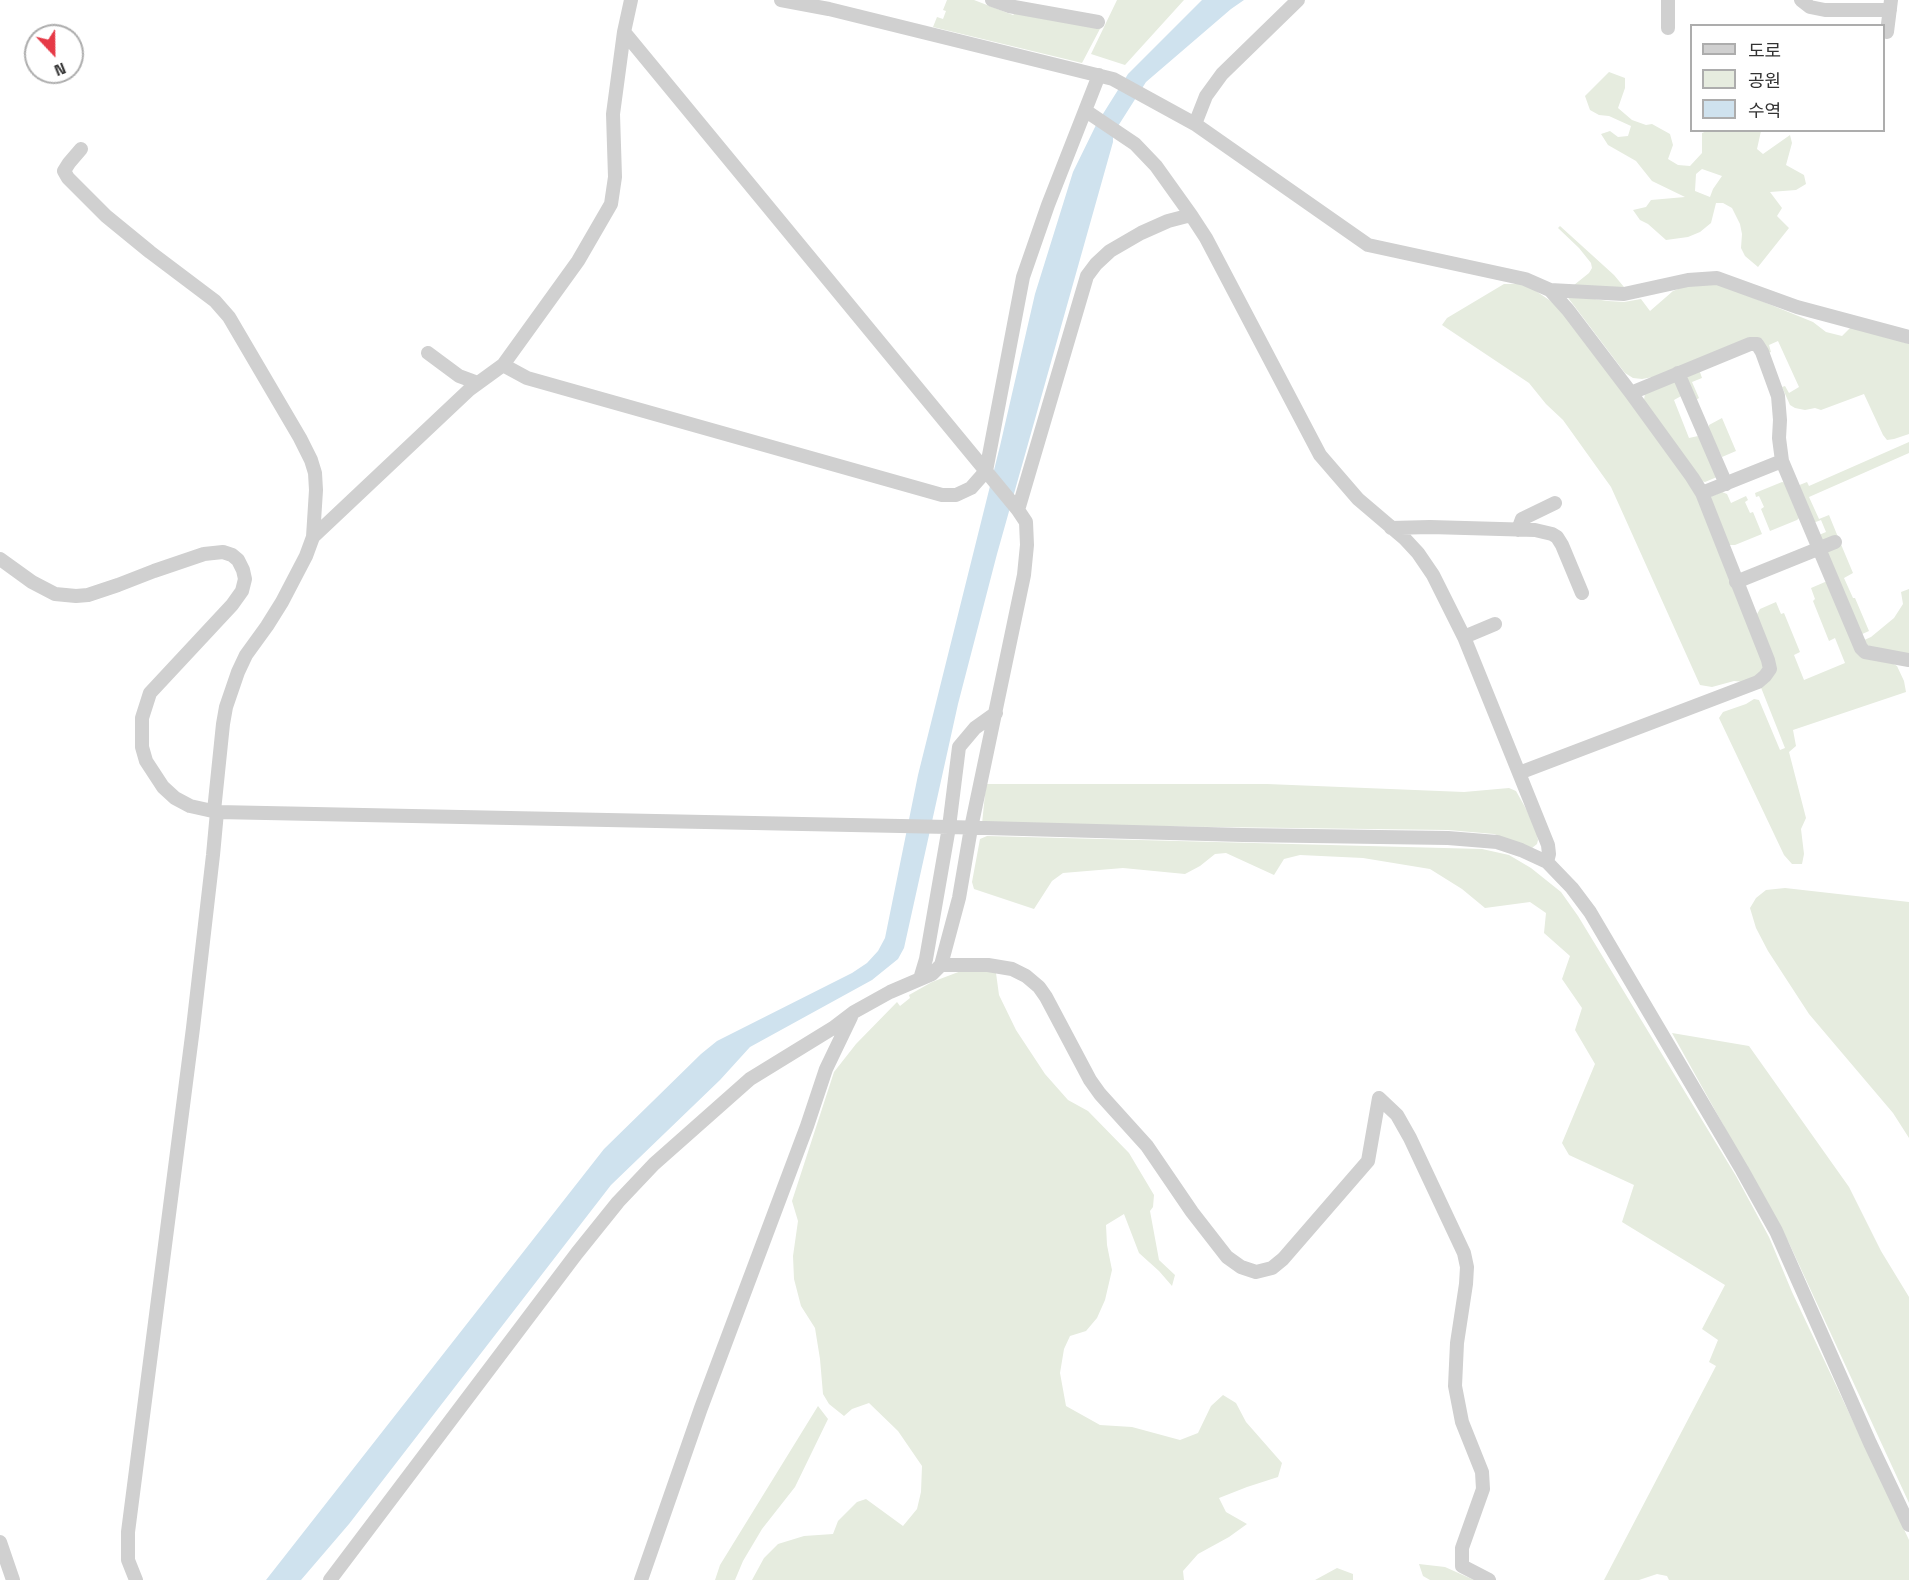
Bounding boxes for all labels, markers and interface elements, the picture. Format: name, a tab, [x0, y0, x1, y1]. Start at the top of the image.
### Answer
north arrow	[24, 24, 84, 84]
legend	[1690, 24, 1885, 132]
text: 도로	[1748, 39, 1781, 62]
text: N	[51, 58, 69, 81]
text: 공원	[1748, 69, 1781, 92]
text: 수역	[1748, 99, 1781, 122]

